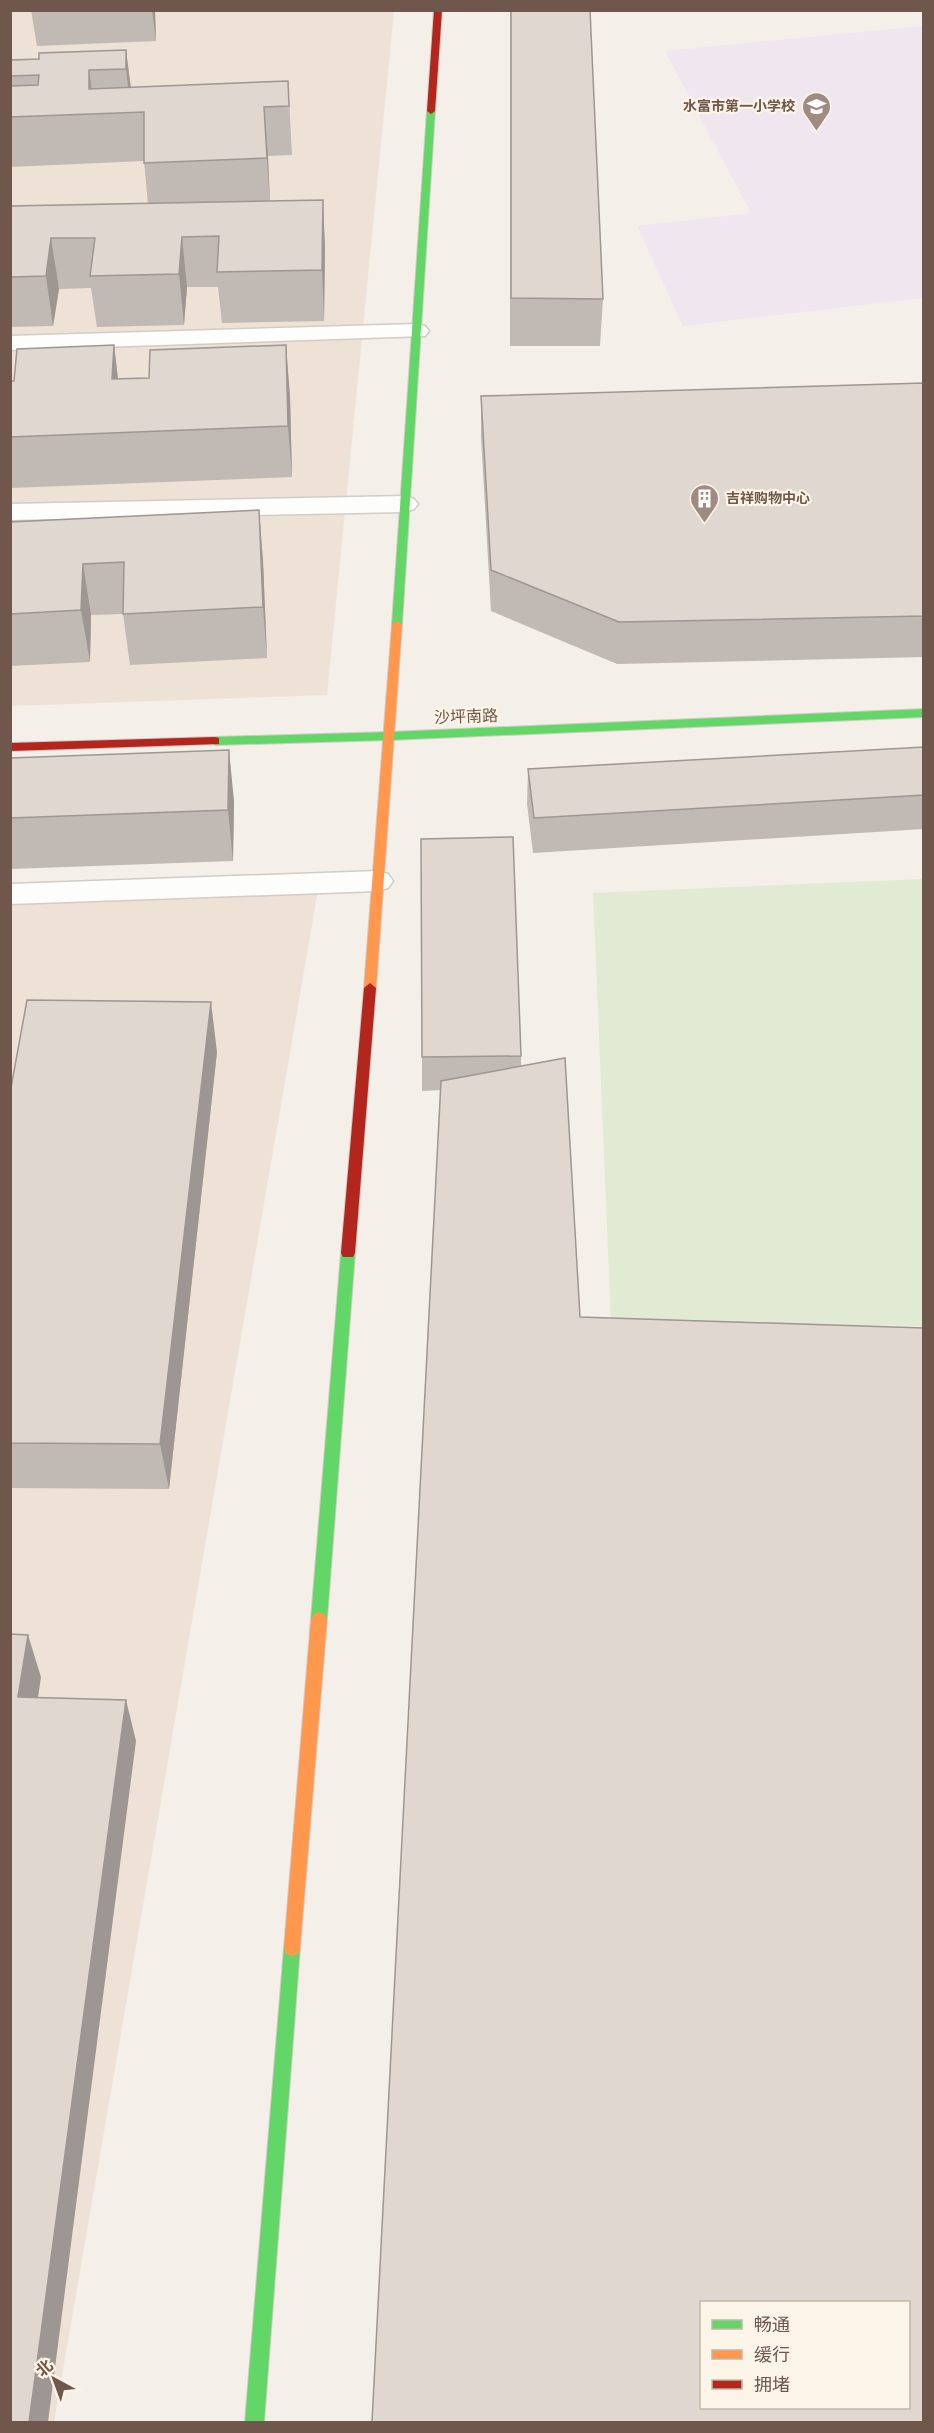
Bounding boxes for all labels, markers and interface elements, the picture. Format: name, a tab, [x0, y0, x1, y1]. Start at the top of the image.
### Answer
school or university icon: 水富市第一小学校	[800, 90, 832, 132]
place label: 水富市第一小学校	[683, 97, 795, 114]
building icon: 吉祥购物中心	[689, 482, 721, 524]
place label: 吉祥购物中心	[726, 489, 810, 506]
street label: 沙坪南路	[434, 705, 498, 727]
legend	[700, 2301, 910, 2409]
text: 畅通	[754, 2313, 790, 2335]
text: 缓行	[754, 2343, 790, 2365]
north arrow	[24, 2349, 84, 2409]
text: 北	[32, 2355, 57, 2380]
text: 拥堵	[754, 2373, 790, 2395]

